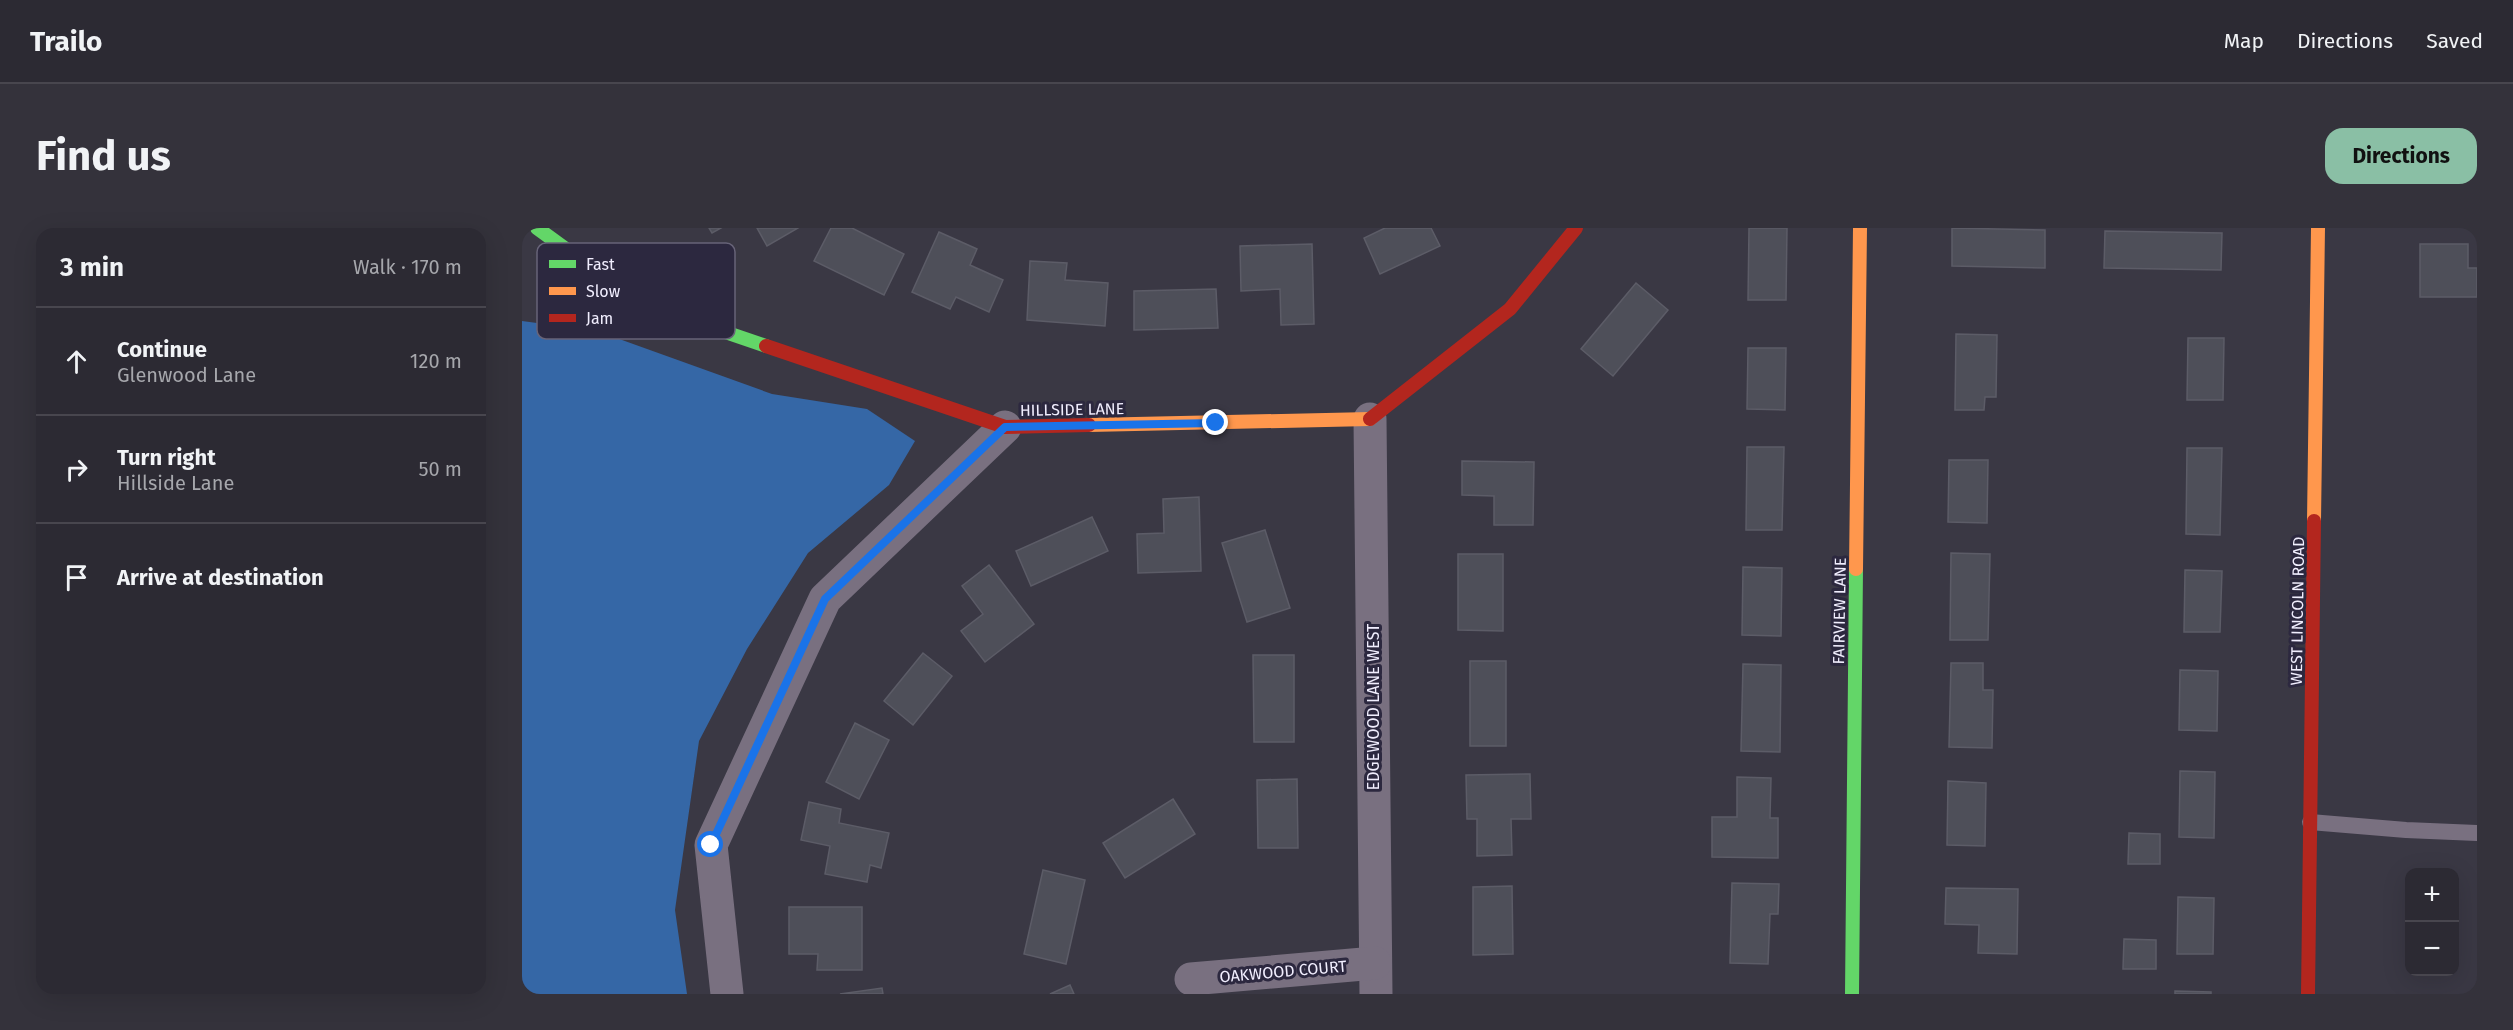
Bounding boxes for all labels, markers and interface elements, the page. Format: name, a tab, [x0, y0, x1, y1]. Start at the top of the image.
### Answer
text: Trailo	[30, 25, 102, 58]
text: Map	[2224, 28, 2264, 54]
text: Directions	[2297, 28, 2393, 54]
text: Saved	[2426, 28, 2483, 54]
button: Directions	[2325, 128, 2477, 184]
text: Find us	[36, 131, 171, 181]
legend	[537, 243, 735, 339]
text: 3 min	[60, 252, 124, 283]
text: Walk · 170 m	[353, 255, 462, 279]
text: Fast	[586, 255, 615, 274]
text: Slow	[586, 282, 621, 301]
text: Jam	[586, 309, 613, 328]
text: Continue	[117, 336, 207, 363]
icon: ahead	[60, 345, 93, 378]
text: 120 m	[410, 349, 462, 373]
text: Glenwood Lane	[117, 363, 256, 387]
street label: HILLSIDE LANE	[1020, 399, 1124, 420]
route end	[1202, 409, 1228, 435]
text: Turn right	[117, 444, 216, 471]
icon: right	[60, 453, 93, 486]
text: 50 m	[418, 457, 462, 481]
text: Hillside Lane	[117, 471, 234, 495]
street label: WEST LINCOLN ROAD	[2287, 536, 2308, 686]
street label: FAIRVIEW LANE	[1829, 557, 1850, 665]
icon: arrive	[60, 561, 93, 594]
text: Arrive at destination	[117, 564, 324, 591]
street label: EDGEWOOD LANE WEST	[1364, 623, 1383, 790]
route start	[697, 831, 723, 857]
map controls	[2405, 868, 2459, 976]
button: +	[2405, 868, 2459, 922]
button: −	[2405, 922, 2459, 976]
street label: OAKWOOD COURT	[1219, 956, 1348, 987]

